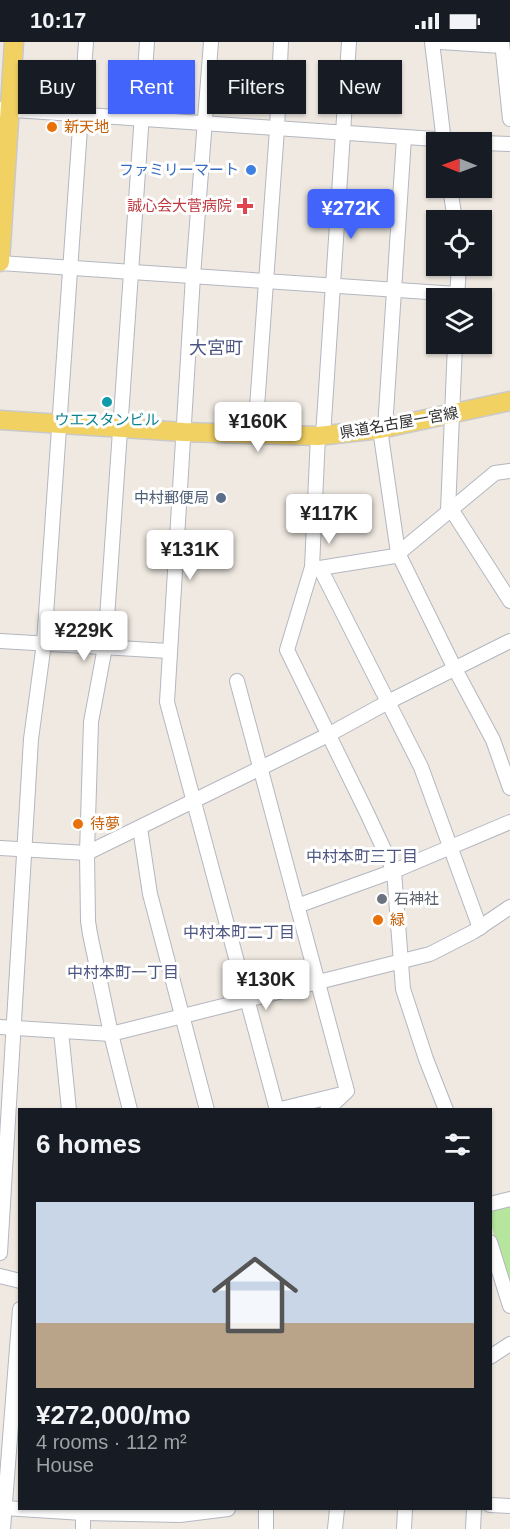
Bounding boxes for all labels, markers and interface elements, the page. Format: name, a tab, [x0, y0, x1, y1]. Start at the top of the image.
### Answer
text: 10:17	[30, 8, 86, 33]
chip: Buy	[18, 60, 96, 114]
chip: Rent	[108, 60, 195, 114]
chip: Filters	[207, 60, 306, 114]
chip: New	[318, 60, 402, 114]
place label: 新天地	[64, 118, 109, 135]
marker: 新天地	[45, 120, 59, 134]
north arrow	[426, 132, 492, 198]
map controls	[426, 132, 492, 354]
place label: ファミリーマート	[119, 161, 239, 178]
marker: ファミリーマート	[244, 163, 258, 177]
pin: ¥272K	[309, 189, 393, 240]
place label: 誠心会大菅病院	[127, 197, 232, 214]
marker: 誠心会大菅病院	[236, 197, 254, 215]
text: ¥272K	[322, 197, 380, 219]
button: locate	[426, 210, 492, 276]
button: layers	[426, 288, 492, 354]
district label: 大宮町	[189, 338, 243, 358]
marker: ウエスタンビル	[100, 395, 114, 409]
pin: ¥160K	[216, 402, 300, 453]
street label: 県道名古屋一宮線	[338, 404, 459, 441]
text: ¥160K	[229, 410, 287, 432]
place label: ウエスタンビル	[54, 411, 160, 428]
place label: 中村郵便局	[134, 489, 209, 506]
marker: 中村郵便局	[214, 491, 228, 505]
pin: ¥117K	[287, 494, 371, 545]
text: ¥117K	[300, 502, 358, 524]
pin: ¥131K	[148, 530, 232, 581]
text: ¥131K	[161, 538, 219, 560]
pin: ¥229K	[42, 611, 126, 662]
text: ¥229K	[55, 619, 113, 641]
place label: 待夢	[90, 815, 120, 832]
marker: 待夢	[71, 817, 85, 831]
district label: 中村本町三丁目	[306, 848, 418, 865]
place label: 石神社	[394, 890, 439, 907]
marker: 石神社	[375, 892, 389, 906]
place label: 緑	[390, 911, 405, 928]
marker: 緑	[371, 913, 385, 927]
district label: 中村本町二丁目	[183, 924, 295, 941]
pin: ¥130K	[224, 960, 308, 1011]
district label: 中村本町一丁目	[67, 964, 179, 981]
text: ¥130K	[237, 968, 295, 990]
icon: filters	[441, 1128, 474, 1161]
text: 6 homes	[36, 1129, 142, 1159]
icon: home	[201, 1241, 309, 1349]
text: ¥272,000/mo	[36, 1400, 191, 1430]
text: 4 rooms · 112 m²	[36, 1431, 187, 1453]
text: House	[36, 1454, 94, 1476]

